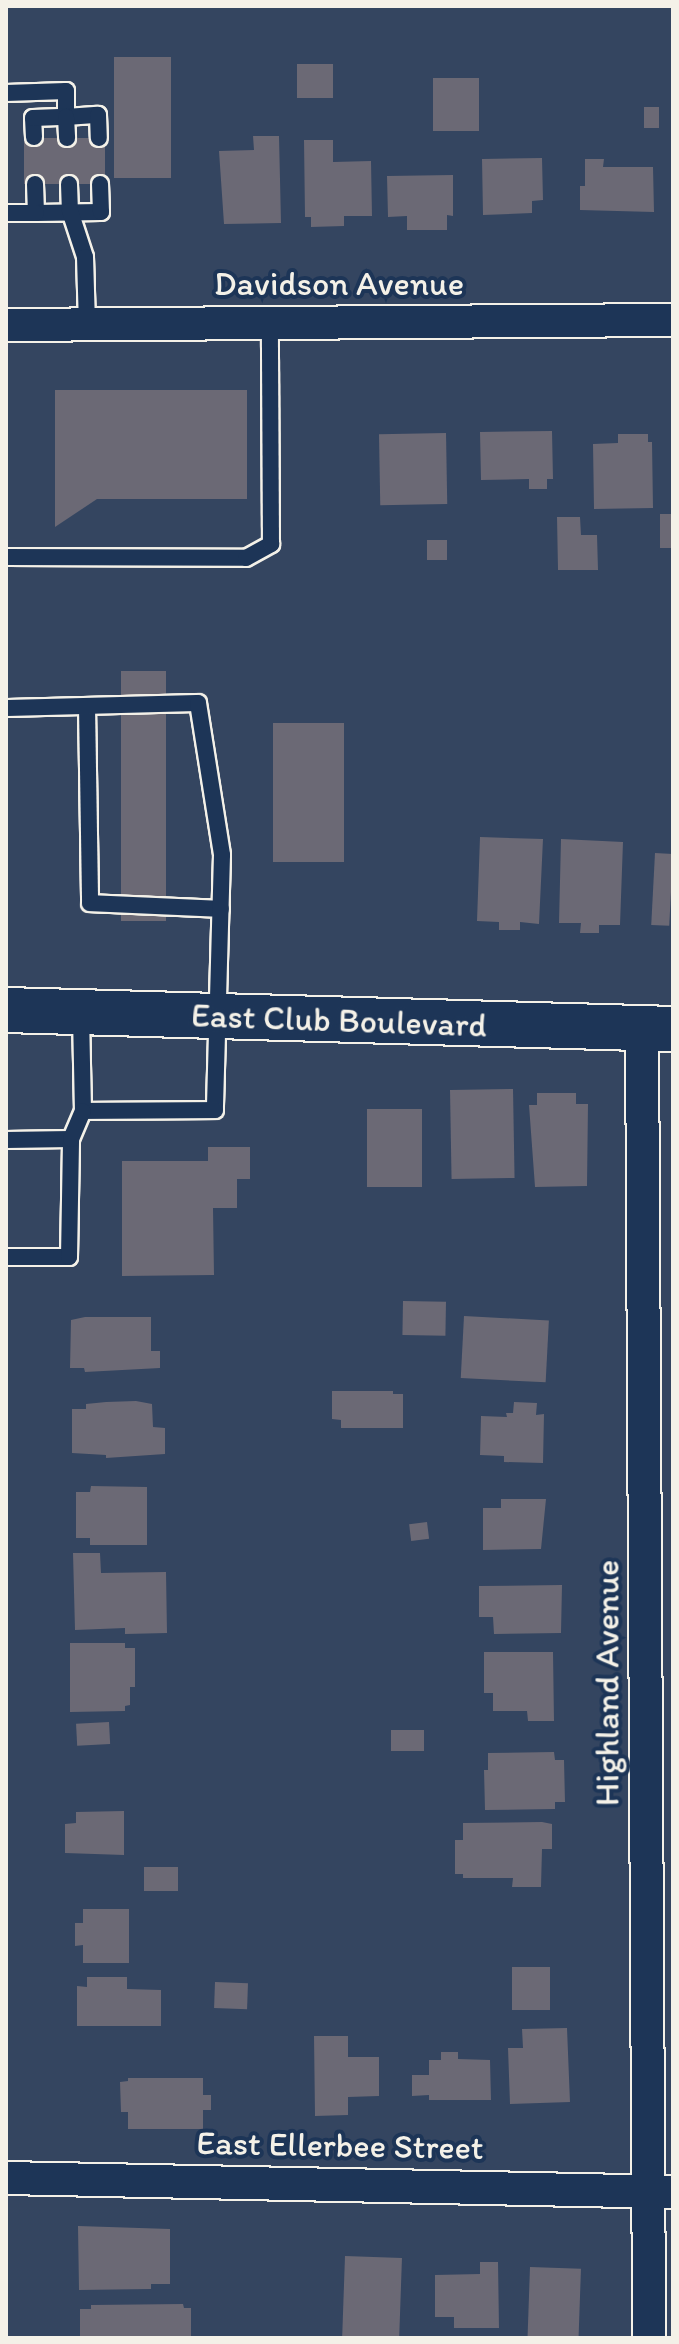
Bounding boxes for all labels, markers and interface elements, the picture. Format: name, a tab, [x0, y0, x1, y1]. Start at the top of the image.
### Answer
street label: Davidson Avenue	[215, 264, 463, 304]
street label: East Club Boulevard	[190, 994, 488, 1046]
street label: Highland Avenue	[587, 1561, 627, 1805]
street label: East Ellerbee Street	[196, 2122, 484, 2168]

